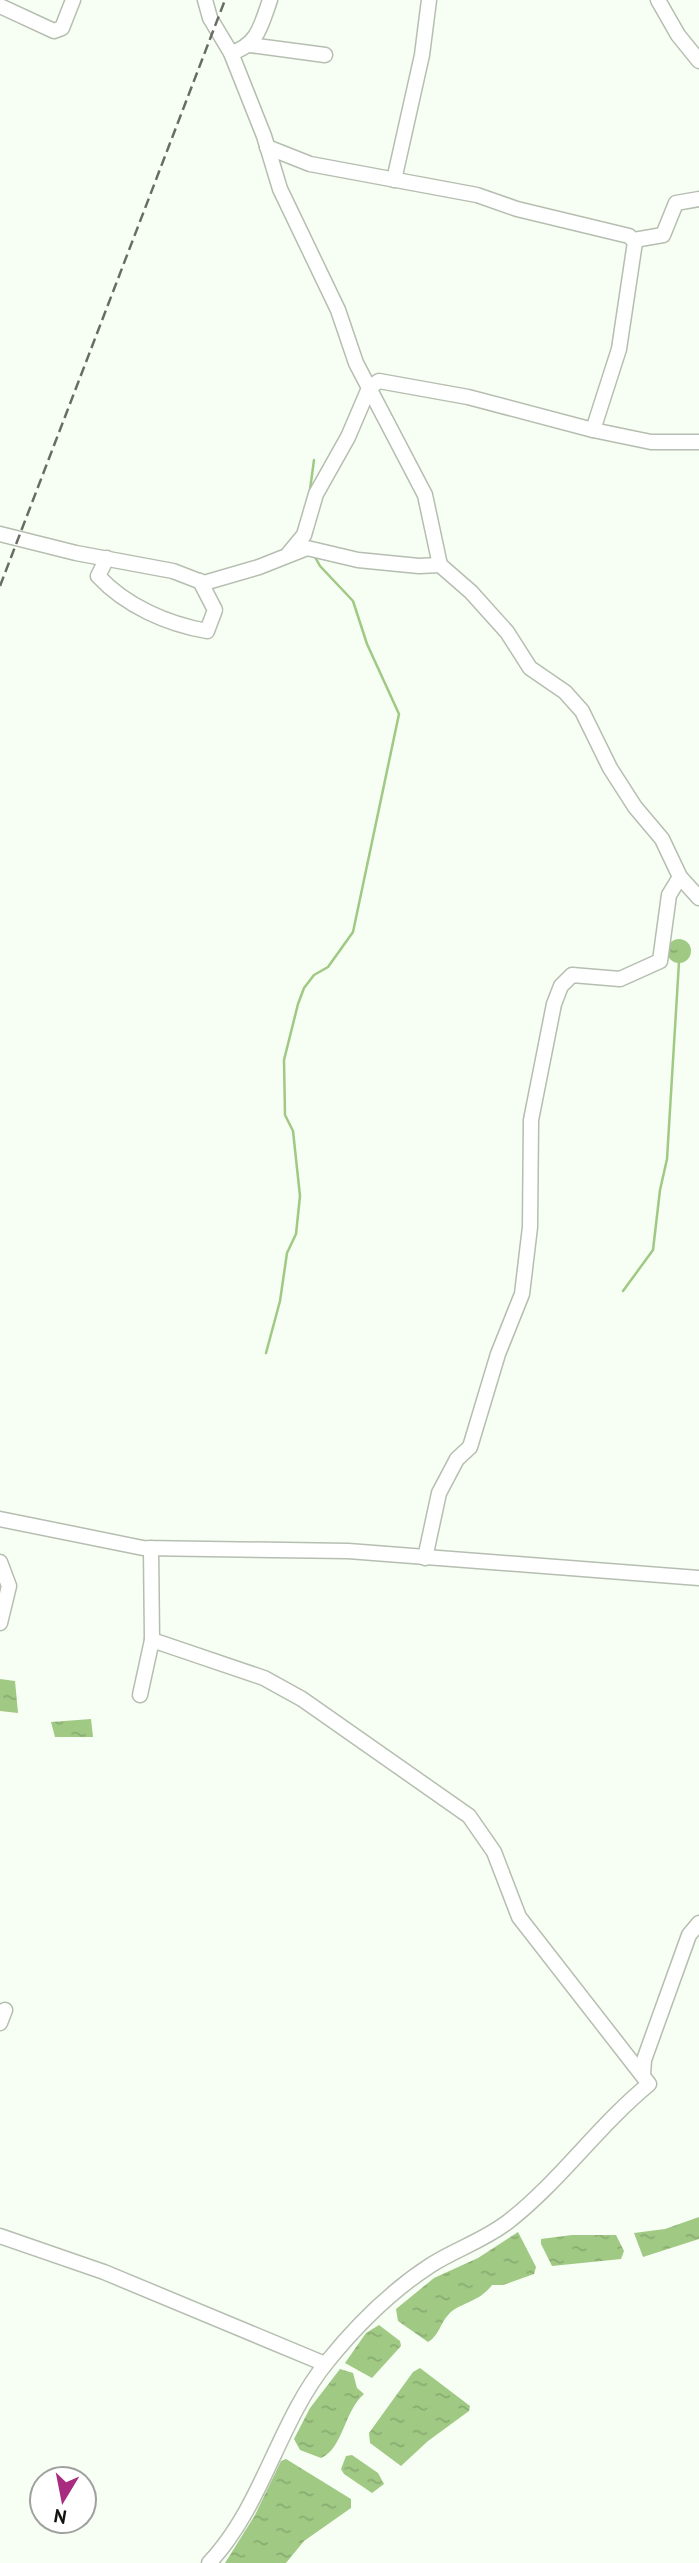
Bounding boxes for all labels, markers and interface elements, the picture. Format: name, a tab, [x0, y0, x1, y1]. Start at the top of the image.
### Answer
north arrow	[28, 2465, 98, 2535]
text: N	[52, 2504, 68, 2530]

